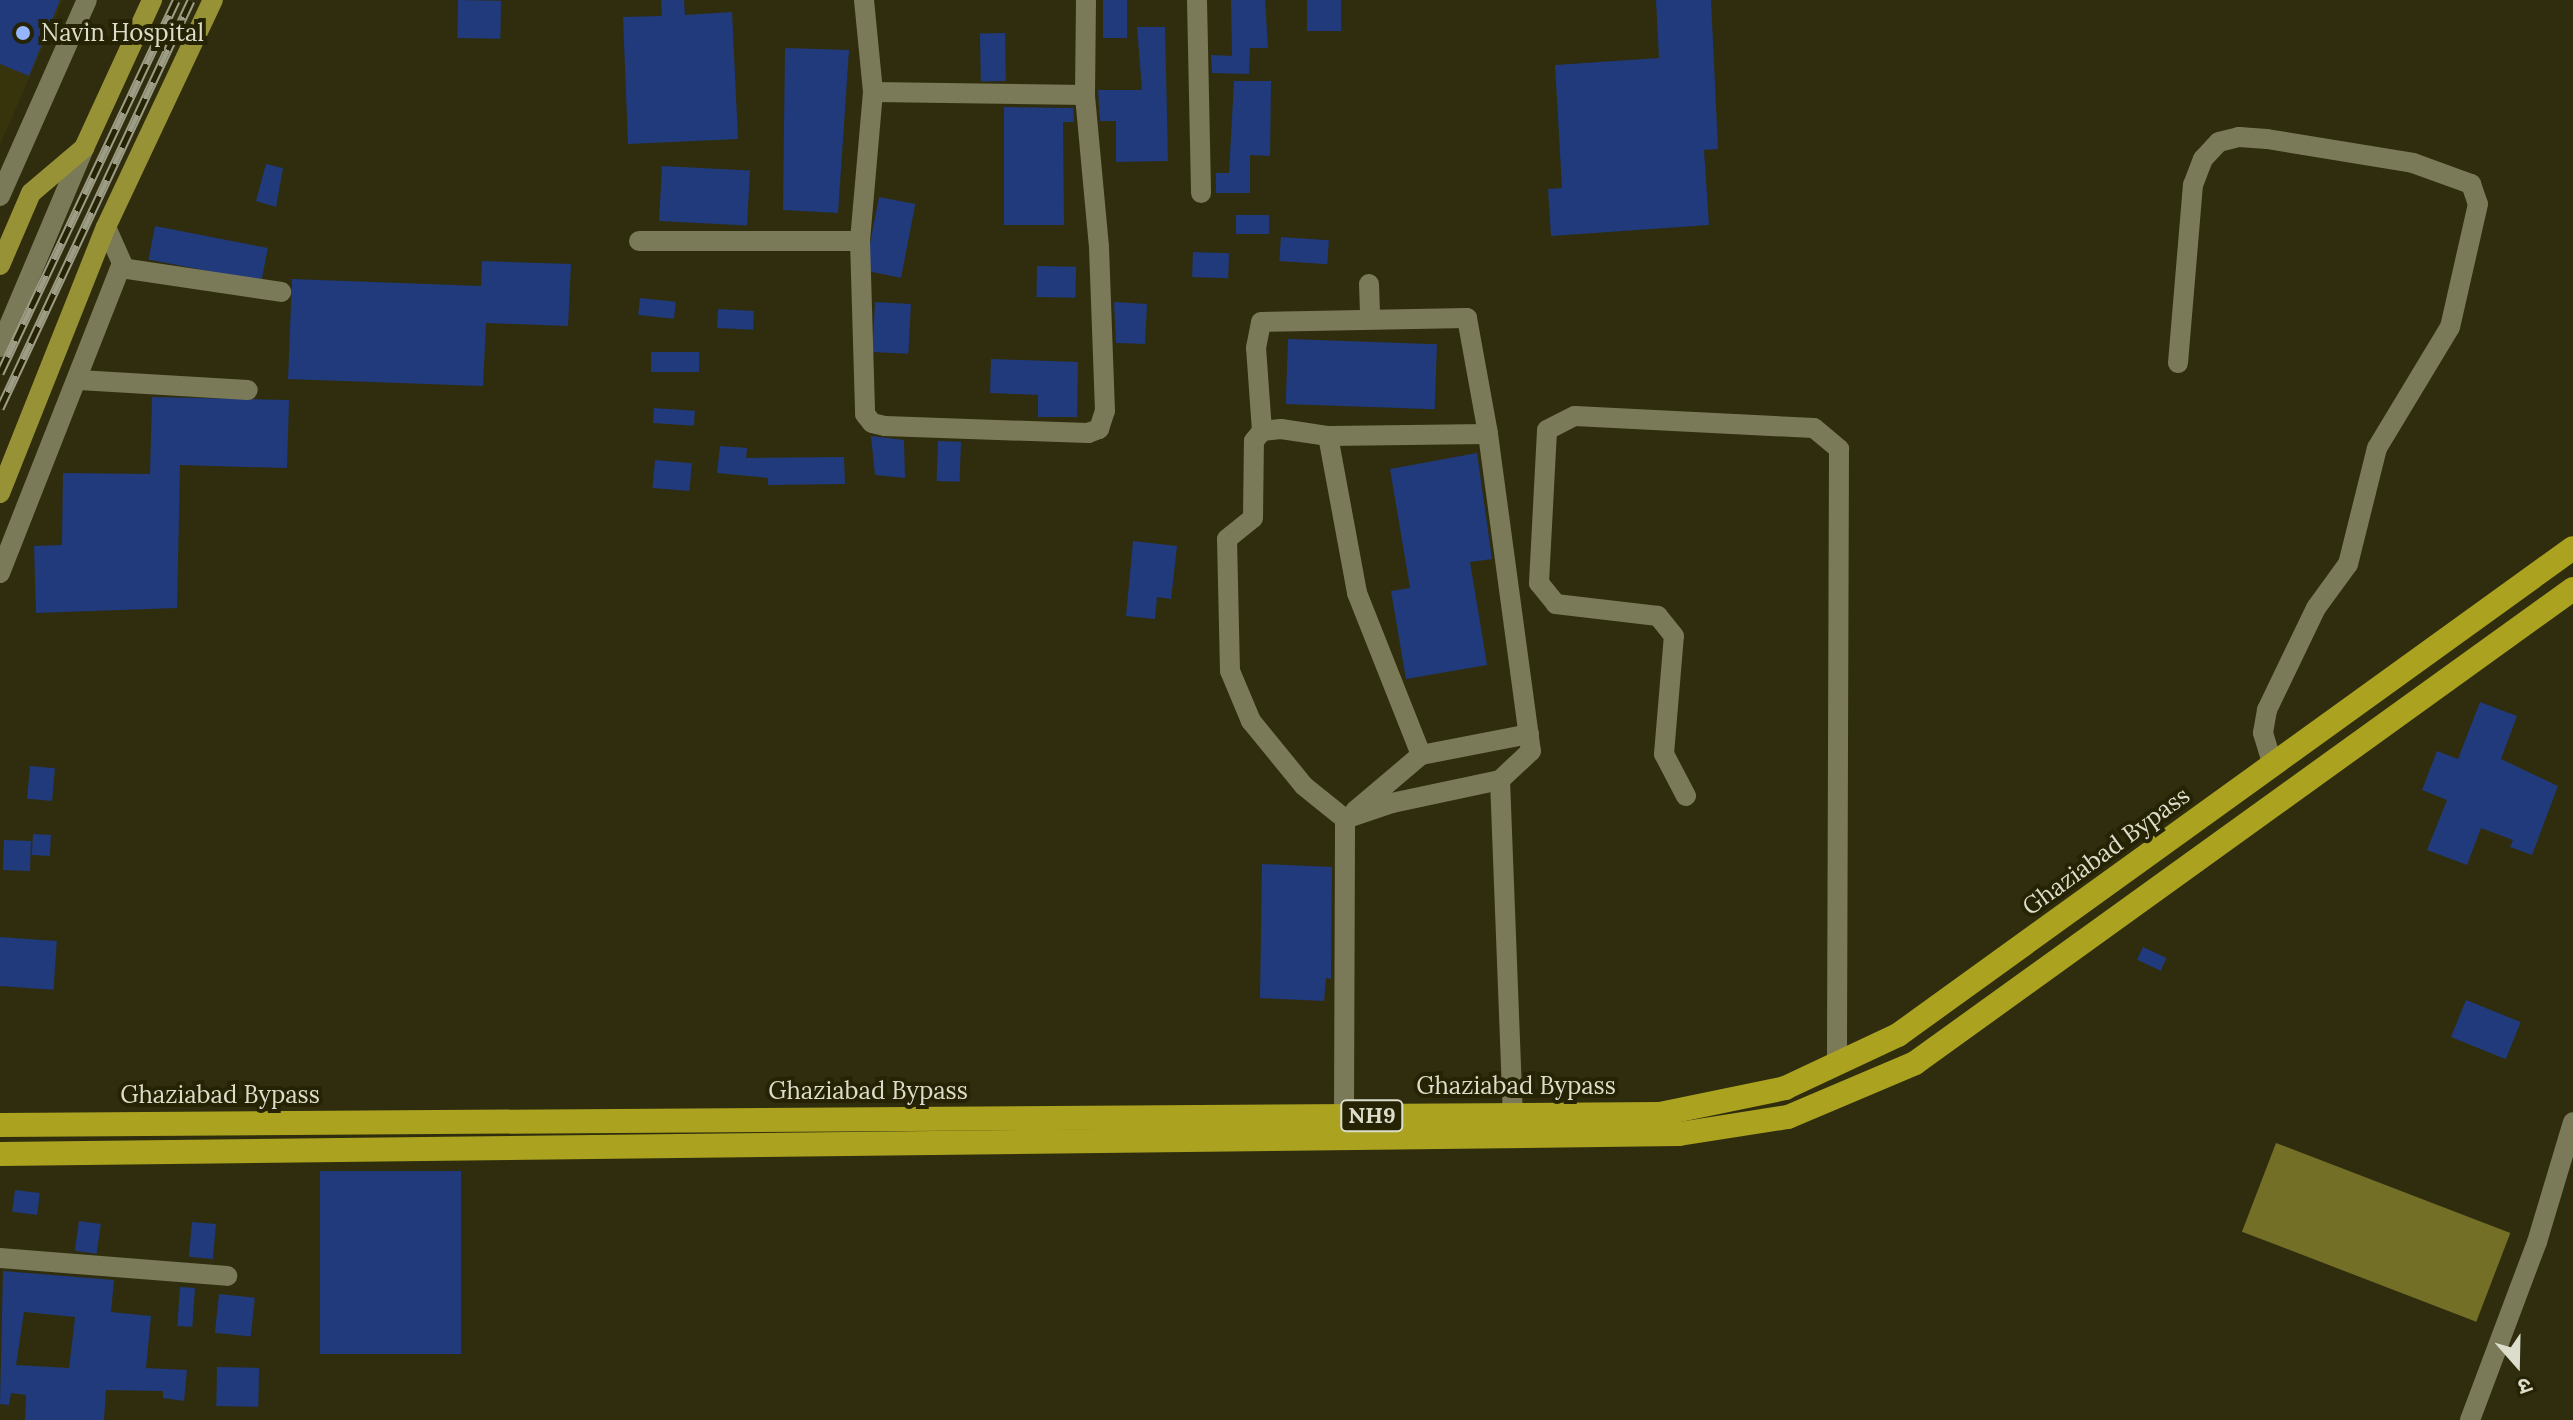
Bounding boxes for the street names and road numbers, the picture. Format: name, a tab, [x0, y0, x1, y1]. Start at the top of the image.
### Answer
street label: Ghaziabad Bypass	[2017, 781, 2195, 921]
street label: Ghaziabad Bypass	[1416, 1072, 1616, 1100]
street label: Ghaziabad Bypass	[768, 1077, 968, 1105]
street label: Ghaziabad Bypass	[120, 1081, 320, 1109]
road number: NH9	[1340, 1098, 1404, 1134]

